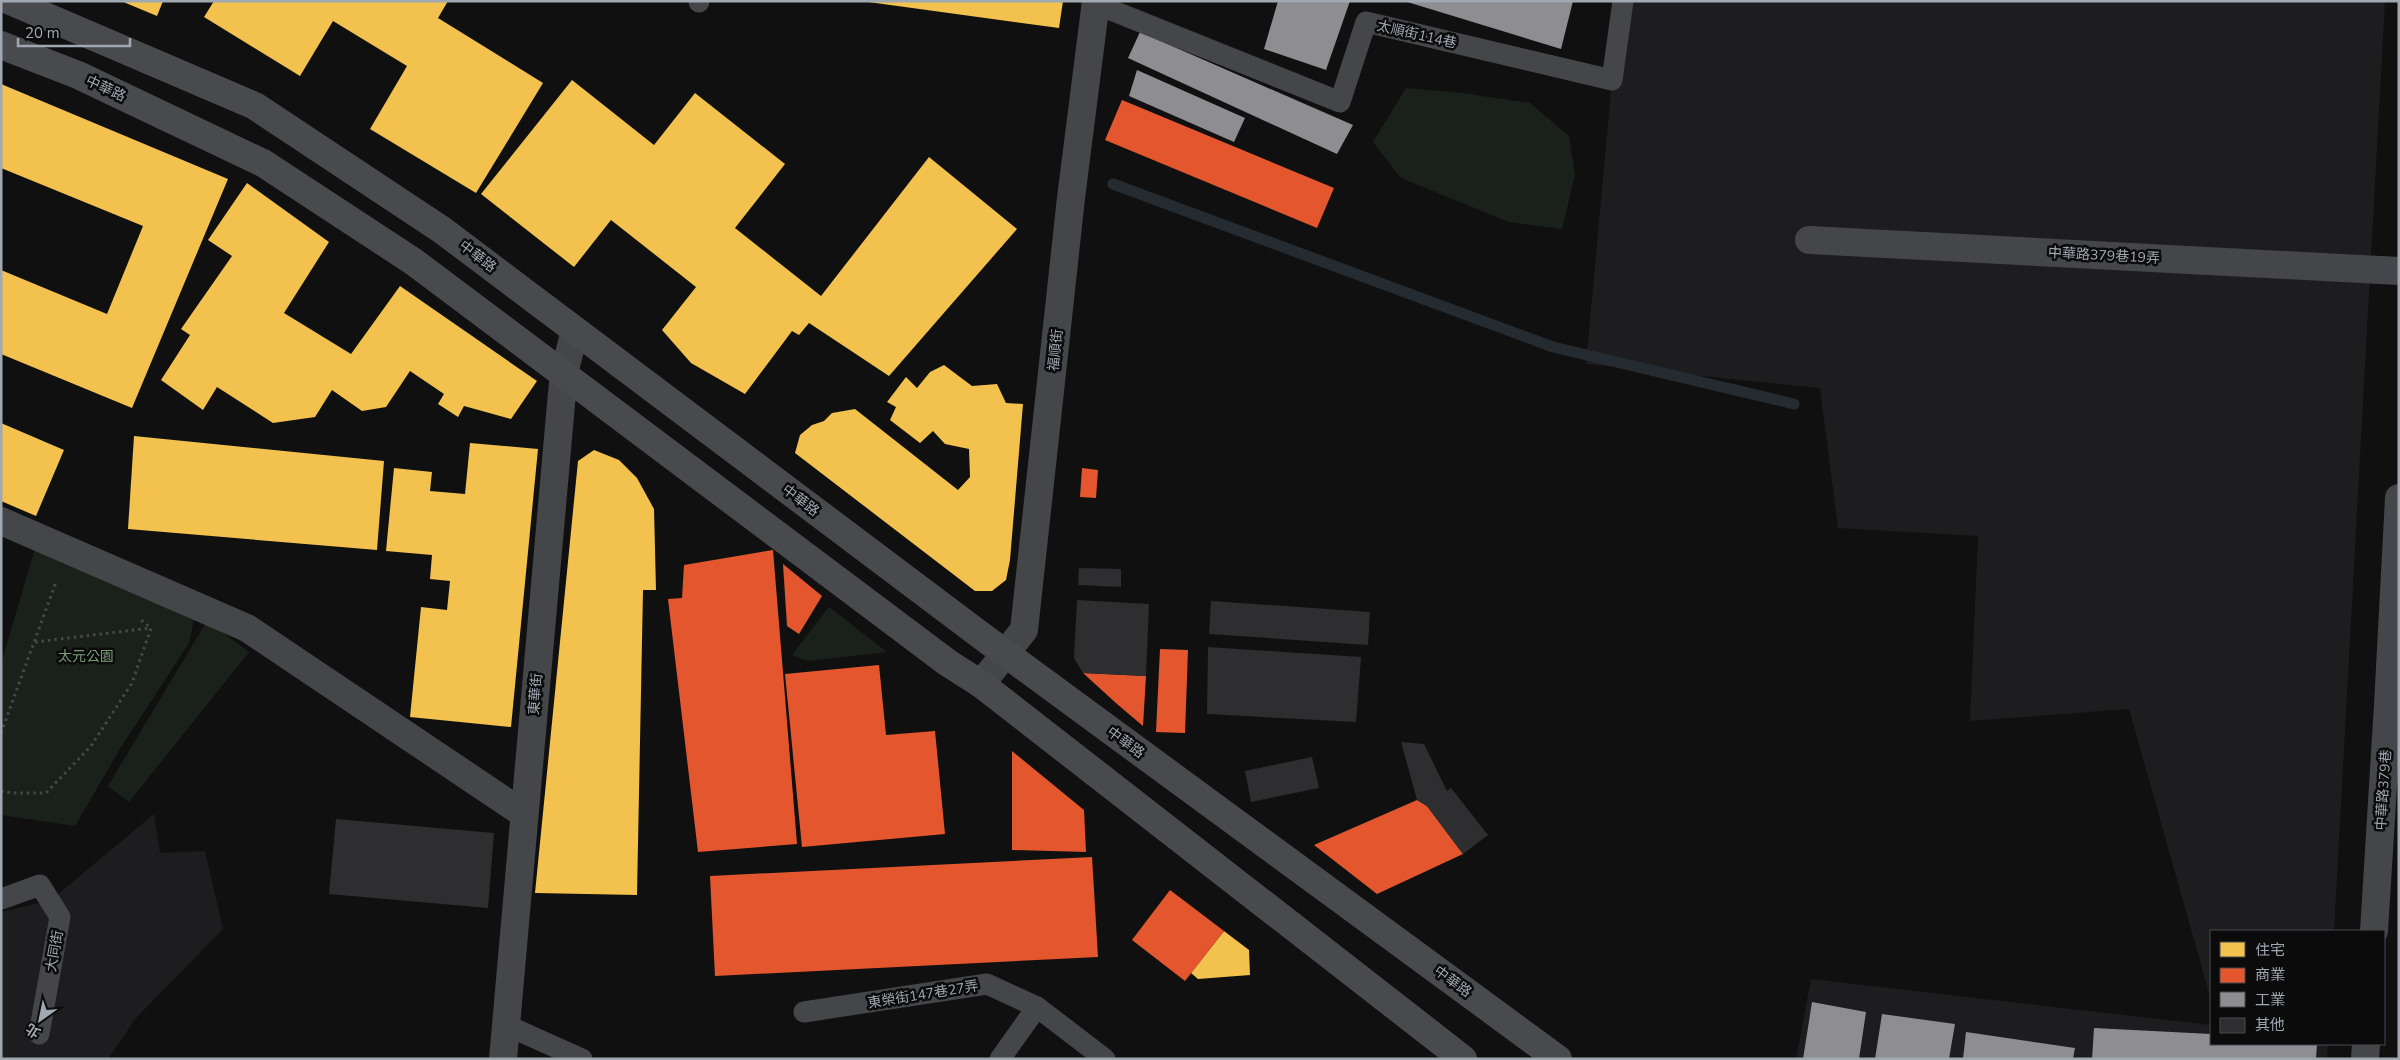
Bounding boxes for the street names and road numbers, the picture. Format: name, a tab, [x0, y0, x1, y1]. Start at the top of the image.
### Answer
street label: 太順街114巷	[1375, 16, 1459, 53]
street label: 中華路	[83, 71, 129, 106]
street label: 中華路	[455, 236, 500, 277]
street label: 中華路379巷19弄	[2048, 243, 2160, 268]
street label: 福順街	[1044, 328, 1067, 372]
street label: 中華路	[778, 480, 823, 521]
street label: 東華街	[524, 672, 547, 716]
street label: 中華路	[1103, 722, 1148, 762]
street label: 中華路379巷	[2371, 749, 2396, 831]
street label: 大同街	[41, 929, 67, 973]
street label: 中華路	[1430, 961, 1475, 1001]
street label: 東榮街147巷27弄	[866, 976, 980, 1013]

